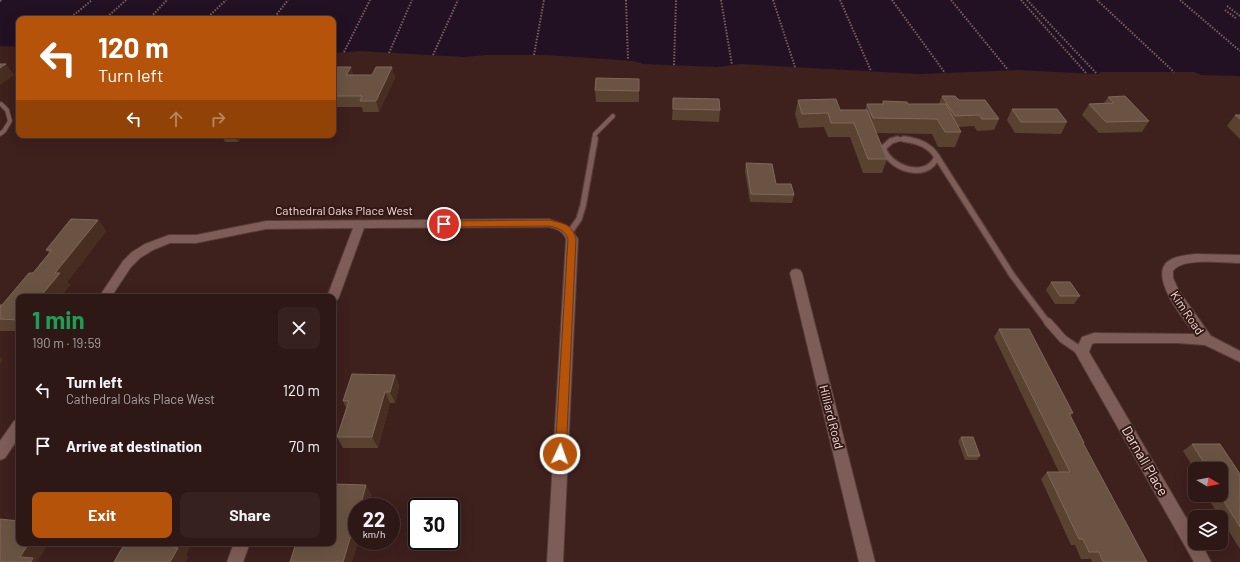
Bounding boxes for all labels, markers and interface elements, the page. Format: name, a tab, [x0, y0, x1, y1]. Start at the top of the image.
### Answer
text: 120 m	[98, 30, 169, 64]
icon: left	[32, 32, 84, 84]
text: Turn left	[98, 64, 164, 86]
icon: left	[123, 108, 145, 130]
icon: ahead	[165, 108, 187, 130]
icon: right	[207, 108, 229, 130]
street label: Cathedral Oaks Place West	[275, 203, 413, 217]
pin	[427, 207, 461, 241]
icon: arrive	[433, 213, 455, 235]
street label: Kim Road	[1168, 288, 1207, 337]
text: 1 min	[32, 305, 85, 334]
button: close	[278, 307, 320, 349]
text: 190 m · 19:59	[32, 335, 101, 351]
text: Turn left	[66, 373, 122, 391]
icon: left	[32, 379, 54, 401]
text: 120 m	[283, 381, 320, 399]
street label: Hilliard Road	[817, 383, 847, 450]
text: Cathedral Oaks Place West	[66, 391, 215, 407]
street label: Darnall Place	[1119, 423, 1172, 499]
position arrow	[539, 433, 581, 475]
icon: arrive	[32, 435, 54, 457]
text: Arrive at destination	[66, 437, 202, 455]
text: 70 m	[289, 437, 320, 455]
north arrow	[1188, 462, 1228, 502]
map controls	[1188, 462, 1228, 550]
button: Exit	[32, 492, 172, 538]
button: Share	[180, 492, 320, 538]
speed limit sign: 30	[408, 498, 460, 550]
text: 22	[363, 507, 385, 531]
button: layers	[1188, 510, 1228, 550]
text: km/h	[363, 528, 385, 540]

